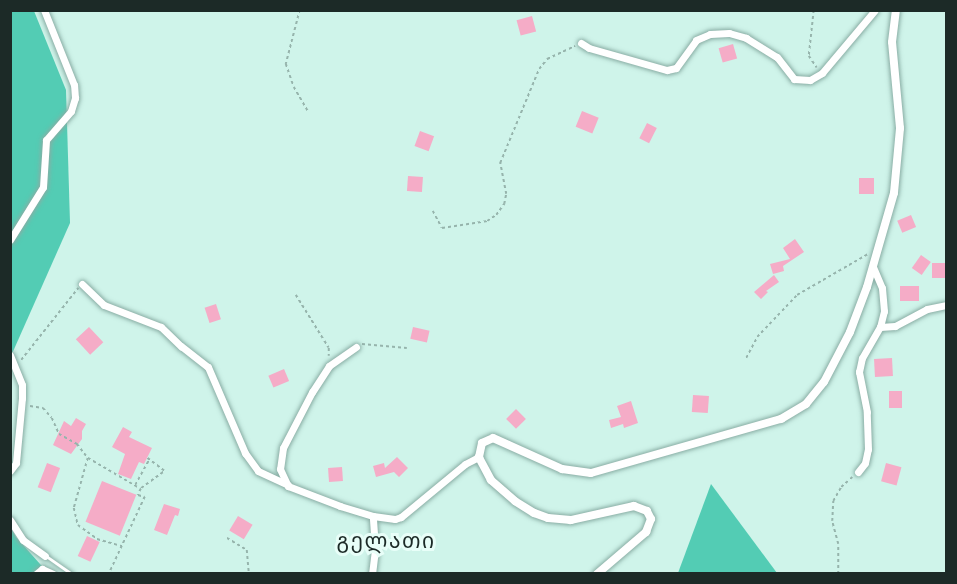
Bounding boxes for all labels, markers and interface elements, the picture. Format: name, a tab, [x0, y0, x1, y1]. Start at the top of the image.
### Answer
district label: გელათი	[336, 527, 436, 553]

